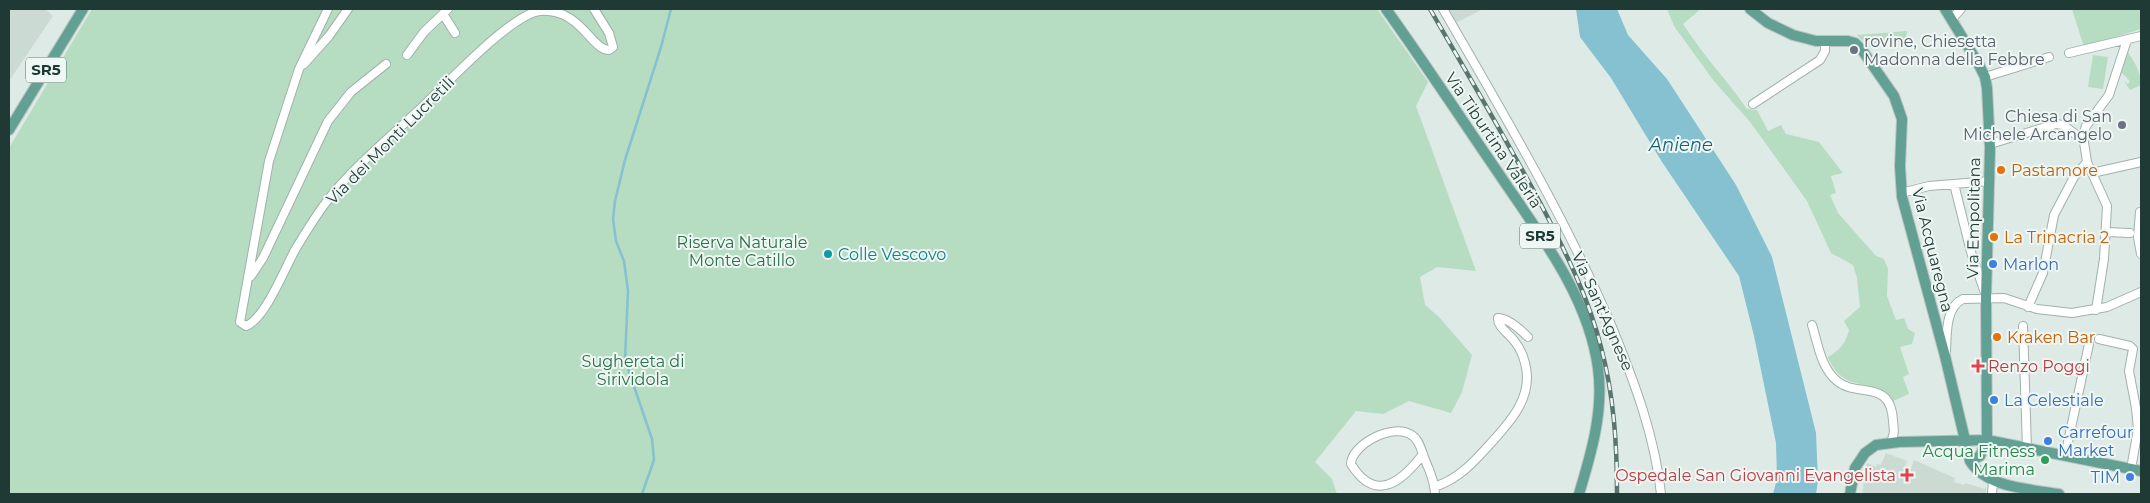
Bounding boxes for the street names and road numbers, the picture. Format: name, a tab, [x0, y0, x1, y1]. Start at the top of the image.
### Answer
road number: SR5	[26, 58, 66, 82]
street label: Via Tiburtina Valeria	[1441, 69, 1546, 212]
street label: Via dei Monti Lucretili	[322, 72, 458, 208]
street label: Via Empolitana	[1963, 157, 1984, 279]
street label: Via Acquaregna	[1908, 186, 1957, 314]
road number: SR5	[1520, 224, 1560, 248]
street label: Via Sant'Agnese	[1568, 249, 1637, 374]

